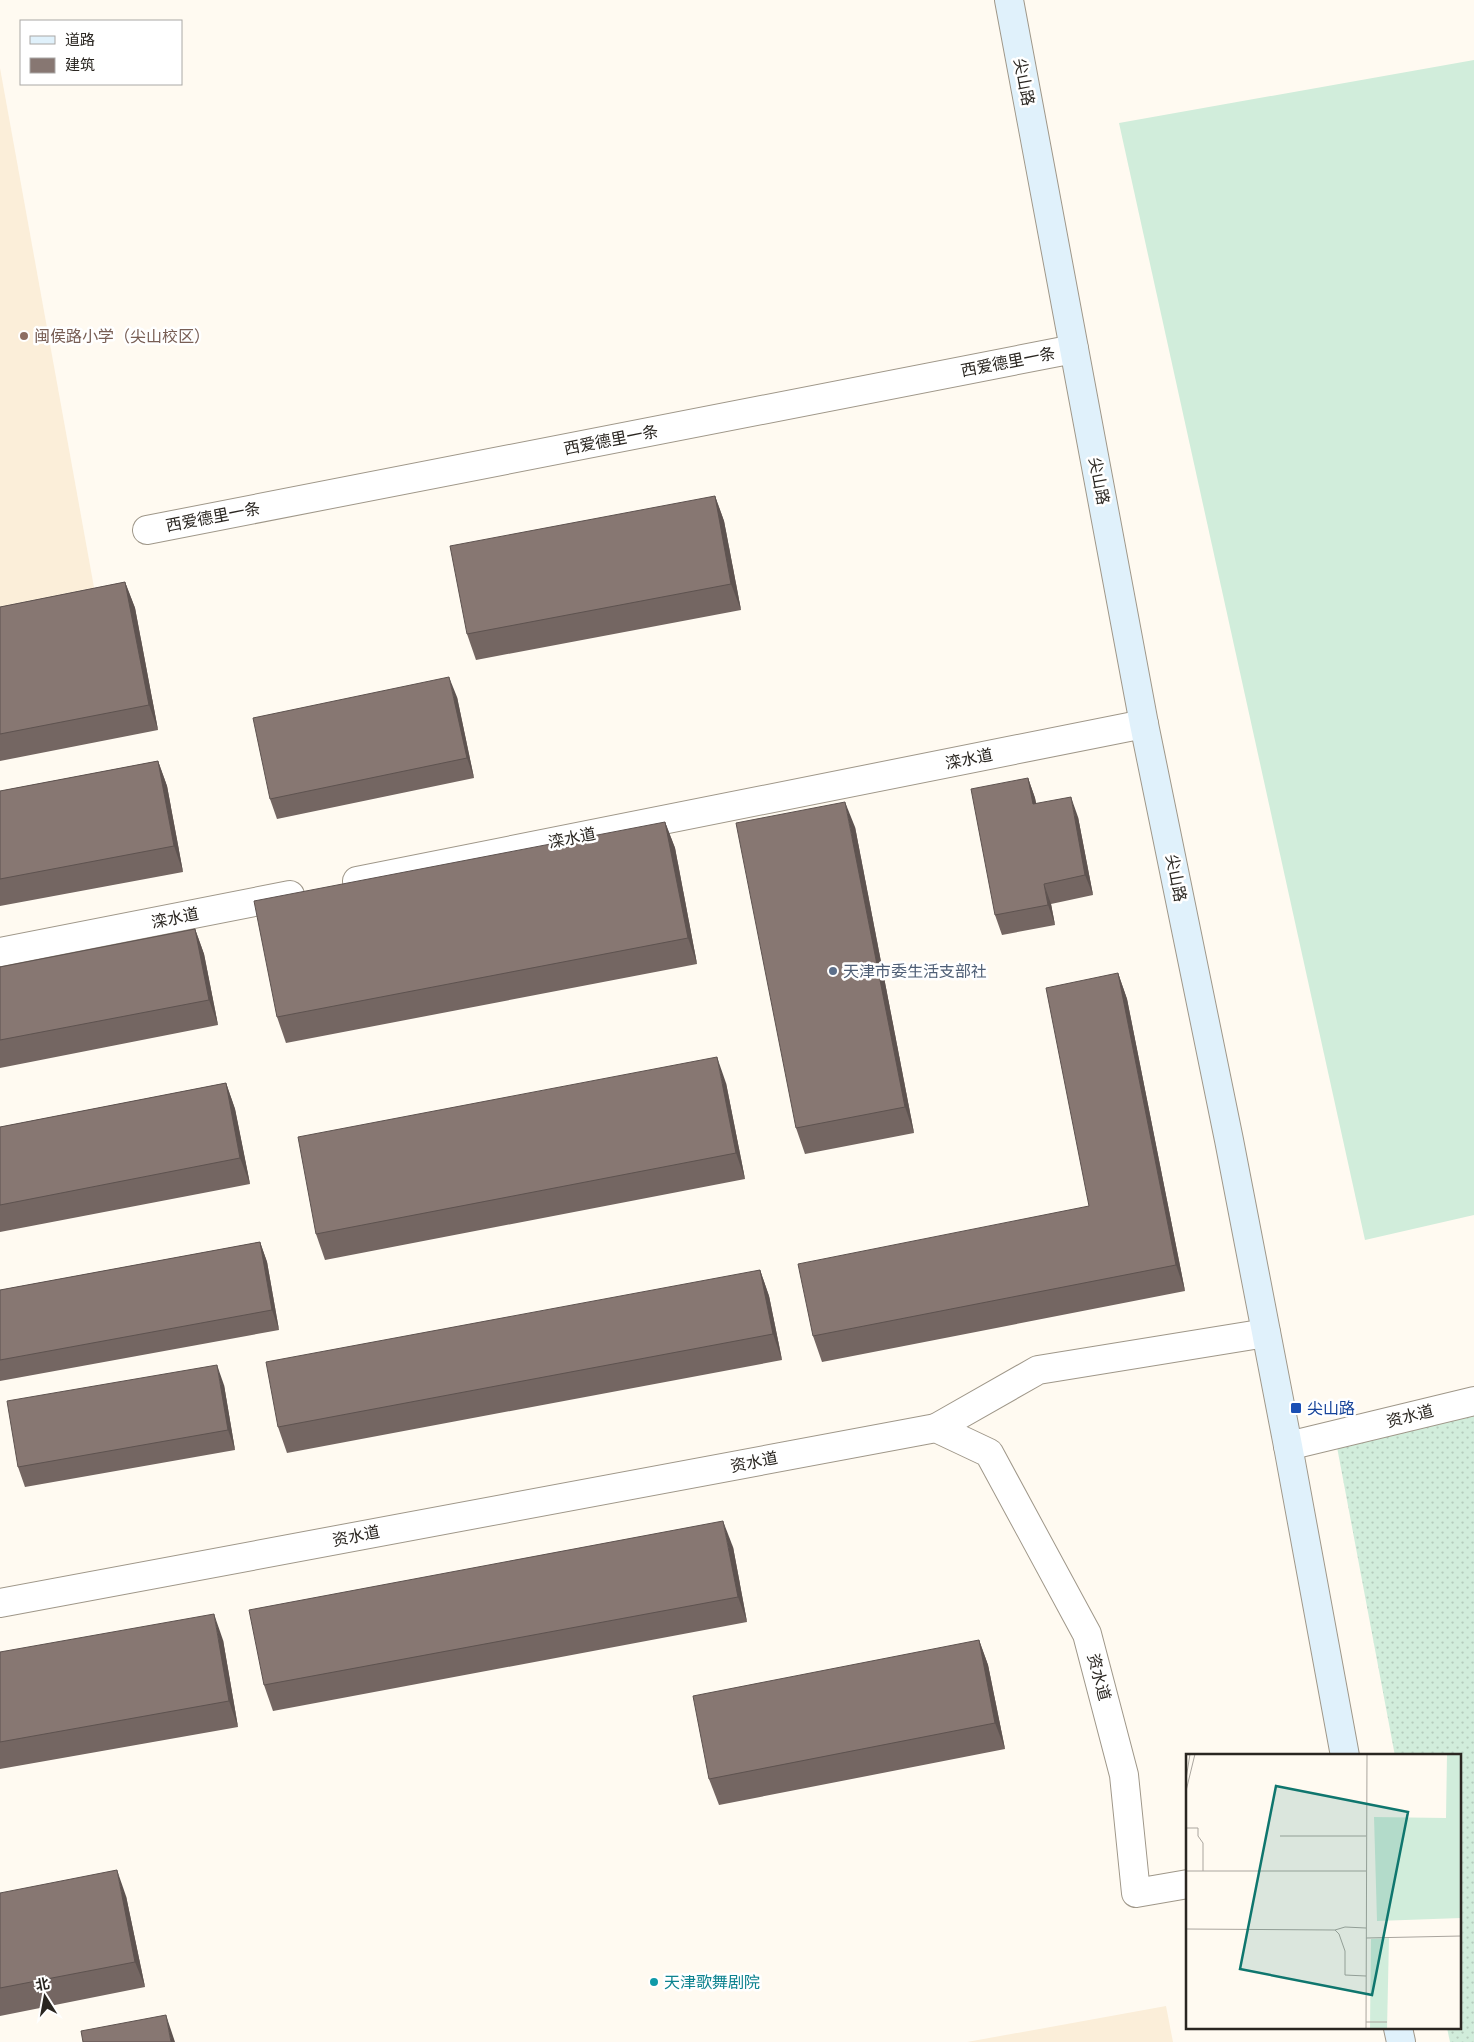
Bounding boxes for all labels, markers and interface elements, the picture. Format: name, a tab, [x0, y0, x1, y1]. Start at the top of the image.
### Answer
legend	[20, 20, 182, 85]
text: 道路	[65, 30, 95, 49]
text: 建筑	[65, 55, 95, 74]
street label: 尖山路	[1009, 56, 1039, 108]
place label: 闽侯路小学（尖山校区）	[34, 326, 210, 347]
marker: 闽侯路小学（尖山校区）	[18, 330, 30, 342]
street label: 西爱德里一条	[959, 343, 1057, 381]
street label: 西爱德里一条	[562, 421, 660, 459]
street label: 尖山路	[1084, 455, 1114, 507]
street label: 西爱德里一条	[164, 498, 262, 536]
street label: 滦水道	[943, 744, 995, 774]
street label: 滦水道	[546, 823, 598, 853]
street label: 尖山路	[1161, 852, 1191, 904]
street label: 滦水道	[149, 903, 201, 933]
place label: 天津市委生活支部社	[843, 961, 987, 982]
marker: 天津市委生活支部社	[827, 965, 839, 977]
place label: 尖山路	[1307, 1398, 1355, 1419]
street label: 资水道	[1384, 1400, 1436, 1432]
marker: 尖山路	[1289, 1401, 1303, 1415]
street label: 资水道	[728, 1447, 780, 1477]
street label: 资水道	[330, 1521, 382, 1551]
street label: 资水道	[1083, 1651, 1115, 1703]
inset map	[1186, 1754, 1462, 2030]
north arrow	[20, 1972, 70, 2022]
place label: 天津歌舞剧院	[664, 1972, 760, 1993]
text: 北	[34, 1974, 51, 1994]
marker: 天津歌舞剧院	[648, 1976, 660, 1988]

